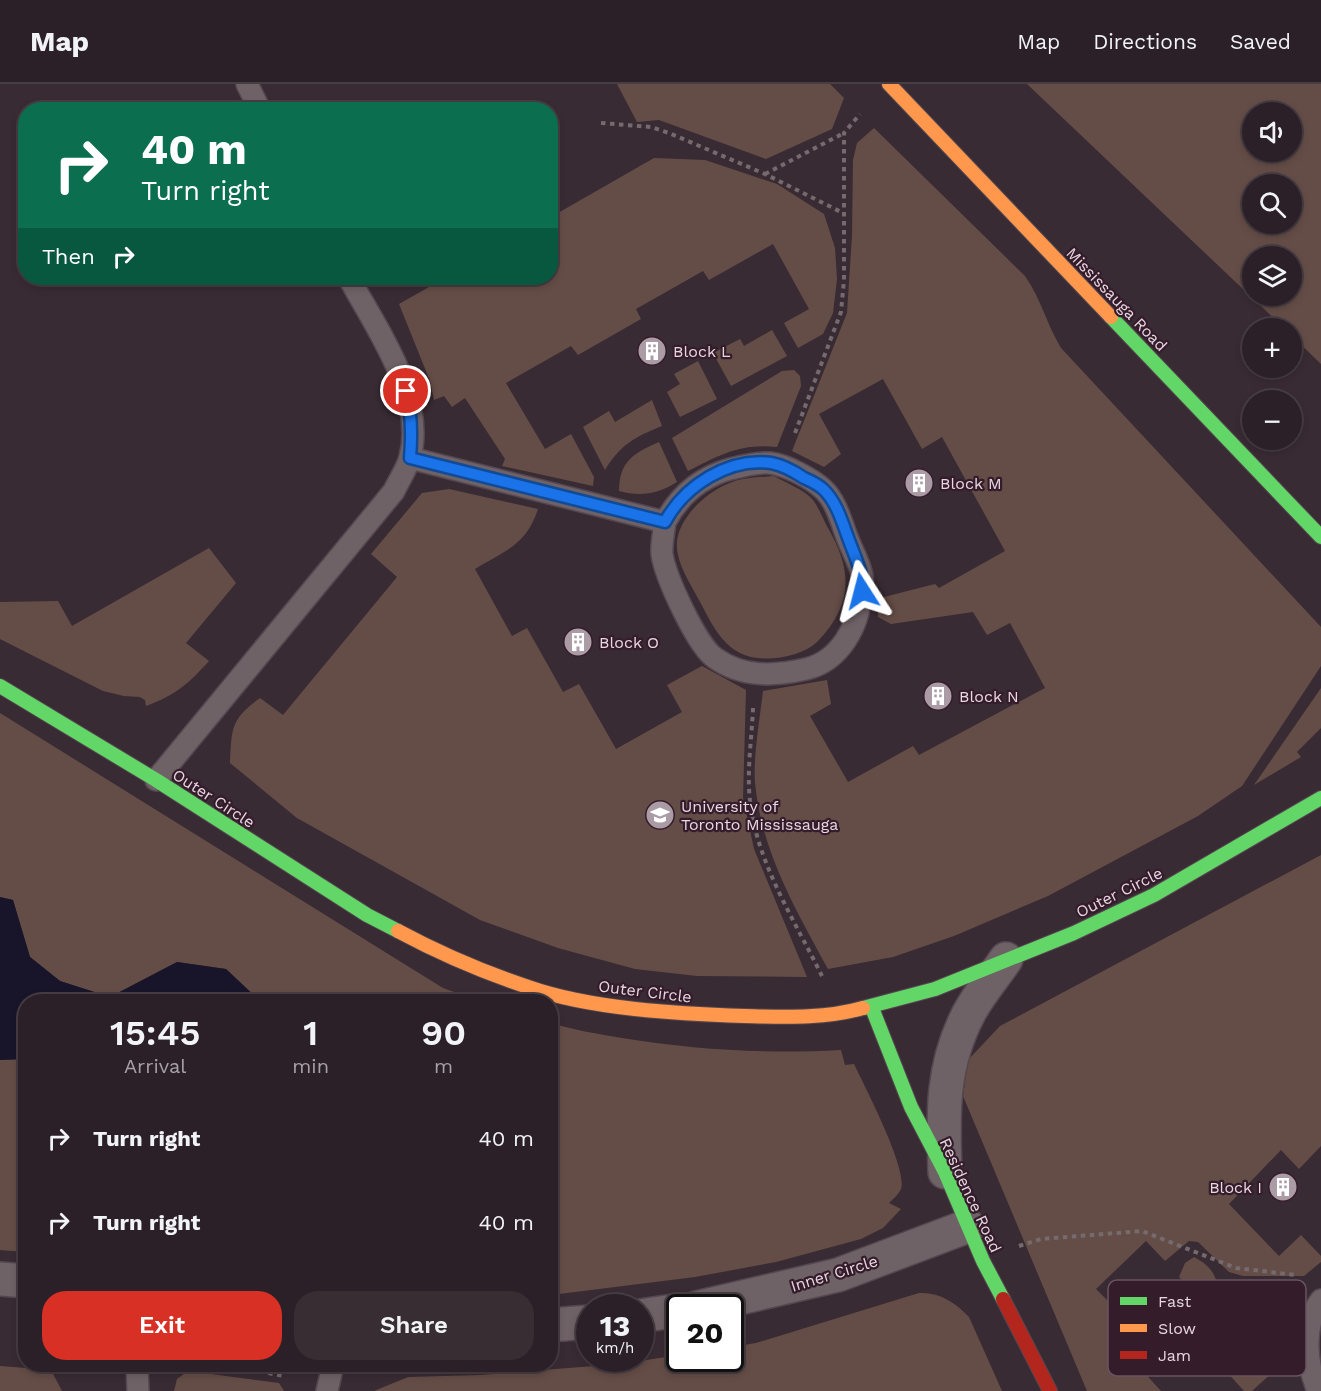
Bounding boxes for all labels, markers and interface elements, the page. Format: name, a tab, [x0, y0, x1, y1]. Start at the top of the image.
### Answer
text: Map	[30, 25, 89, 58]
text: Map	[1017, 29, 1060, 54]
text: Directions	[1093, 29, 1197, 54]
text: Saved	[1230, 29, 1291, 54]
map controls	[1242, 102, 1302, 450]
button: sound	[1242, 102, 1302, 162]
text: 40 m	[141, 125, 247, 174]
icon: right	[42, 126, 120, 204]
button: search	[1242, 174, 1302, 234]
text: Turn right	[141, 175, 270, 207]
icon: right	[107, 240, 140, 273]
text: Then	[42, 244, 95, 269]
street label: Mississauga Road	[1062, 244, 1171, 355]
button: layers	[1242, 246, 1302, 306]
button: +	[1242, 318, 1302, 378]
building icon: Block L	[636, 335, 668, 367]
place label: Block L	[673, 342, 731, 361]
pin	[380, 365, 431, 416]
icon: arrive	[389, 374, 422, 407]
button: −	[1242, 390, 1302, 450]
building icon: Block M	[903, 467, 935, 499]
place label: Block M	[940, 474, 1002, 493]
position arrow	[830, 559, 894, 623]
building icon: Block O	[562, 626, 594, 658]
place label: Block O	[599, 633, 659, 652]
building icon: Block N	[922, 680, 954, 712]
place label: Block N	[959, 687, 1019, 706]
street label: Outer Circle	[169, 765, 258, 832]
place label: University of Toronto Mississauga	[681, 797, 838, 834]
school or university icon: University of Toronto Mississauga	[644, 799, 676, 831]
street label: Outer Circle	[1073, 863, 1166, 922]
street label: Outer Circle	[597, 976, 693, 1007]
text: 15:45	[110, 1012, 200, 1054]
text: 1	[303, 1012, 318, 1054]
text: 90	[421, 1012, 466, 1054]
text: Arrival	[124, 1054, 186, 1078]
text: min	[292, 1054, 329, 1078]
text: m	[434, 1054, 453, 1078]
icon: right	[42, 1122, 75, 1155]
text: Turn right	[93, 1126, 200, 1151]
text: 40 m	[478, 1126, 534, 1151]
street label: Residence Road	[936, 1135, 1005, 1255]
building icon: Block I	[1267, 1171, 1299, 1203]
place label: Block I	[1209, 1178, 1262, 1197]
icon: right	[42, 1206, 75, 1239]
text: Turn right	[93, 1210, 200, 1235]
text: 40 m	[478, 1210, 534, 1235]
street label: Inner Circle	[788, 1251, 880, 1296]
legend	[1108, 1280, 1306, 1376]
button: Exit	[42, 1291, 282, 1360]
button: Share	[294, 1291, 534, 1360]
text: Fast	[1158, 1292, 1191, 1311]
speed limit sign: 20	[666, 1294, 744, 1372]
text: 13	[600, 1308, 630, 1343]
text: Slow	[1158, 1319, 1196, 1338]
text: km/h	[596, 1339, 634, 1357]
text: Jam	[1158, 1346, 1191, 1365]

